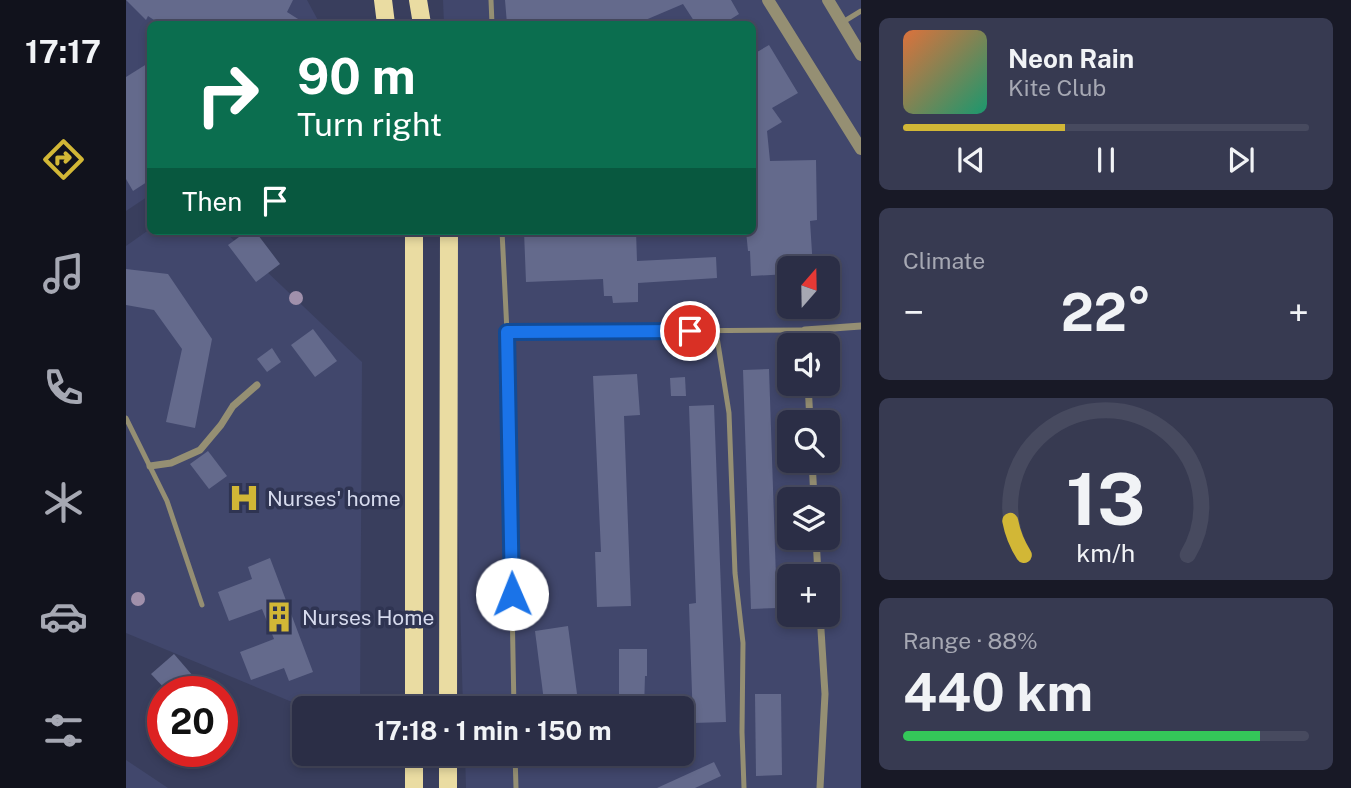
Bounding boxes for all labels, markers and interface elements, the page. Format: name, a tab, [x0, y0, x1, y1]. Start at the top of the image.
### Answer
text: 17:17	[25, 33, 101, 70]
text: Neon Rain	[1008, 43, 1134, 74]
text: 90 m	[297, 47, 416, 105]
icon: right	[182, 49, 273, 140]
text: Kite Club	[1008, 74, 1106, 101]
text: Turn right	[297, 106, 442, 143]
icon: directions	[39, 135, 88, 184]
icon: previous	[952, 141, 990, 179]
icon: pause	[1087, 141, 1125, 179]
icon: next	[1222, 141, 1260, 179]
icon: arrive	[256, 182, 294, 220]
text: Then	[182, 186, 242, 217]
text: Climate	[903, 247, 985, 274]
icon: music	[39, 249, 88, 298]
north arrow	[777, 256, 840, 318]
map controls	[777, 256, 840, 627]
text: 22°	[1061, 282, 1151, 343]
text: −	[903, 290, 924, 335]
text: +	[1288, 290, 1309, 335]
pin	[660, 301, 720, 361]
icon: arrive	[671, 312, 709, 350]
button: sound	[777, 333, 840, 396]
icon: phone	[39, 363, 88, 412]
button: search	[777, 410, 840, 473]
text: 13	[1066, 456, 1146, 541]
icon: climate	[39, 478, 88, 527]
hospital icon: Nurses' home	[227, 481, 261, 515]
place label: Nurses' home	[267, 486, 401, 511]
button: layers	[777, 487, 840, 550]
text: km/h	[1077, 538, 1135, 568]
position arrow	[475, 557, 549, 631]
button: +	[777, 564, 840, 627]
icon: car	[39, 592, 88, 641]
building icon: Nurses Home	[262, 600, 296, 634]
place label: Nurses Home	[302, 605, 434, 630]
text: Range · 88%	[903, 627, 1038, 654]
text: 440 km	[903, 662, 1093, 723]
speed limit sign: 20	[147, 676, 238, 767]
icon: filters	[39, 706, 88, 755]
text: 17:18 · 1 min · 150 m	[374, 715, 612, 746]

